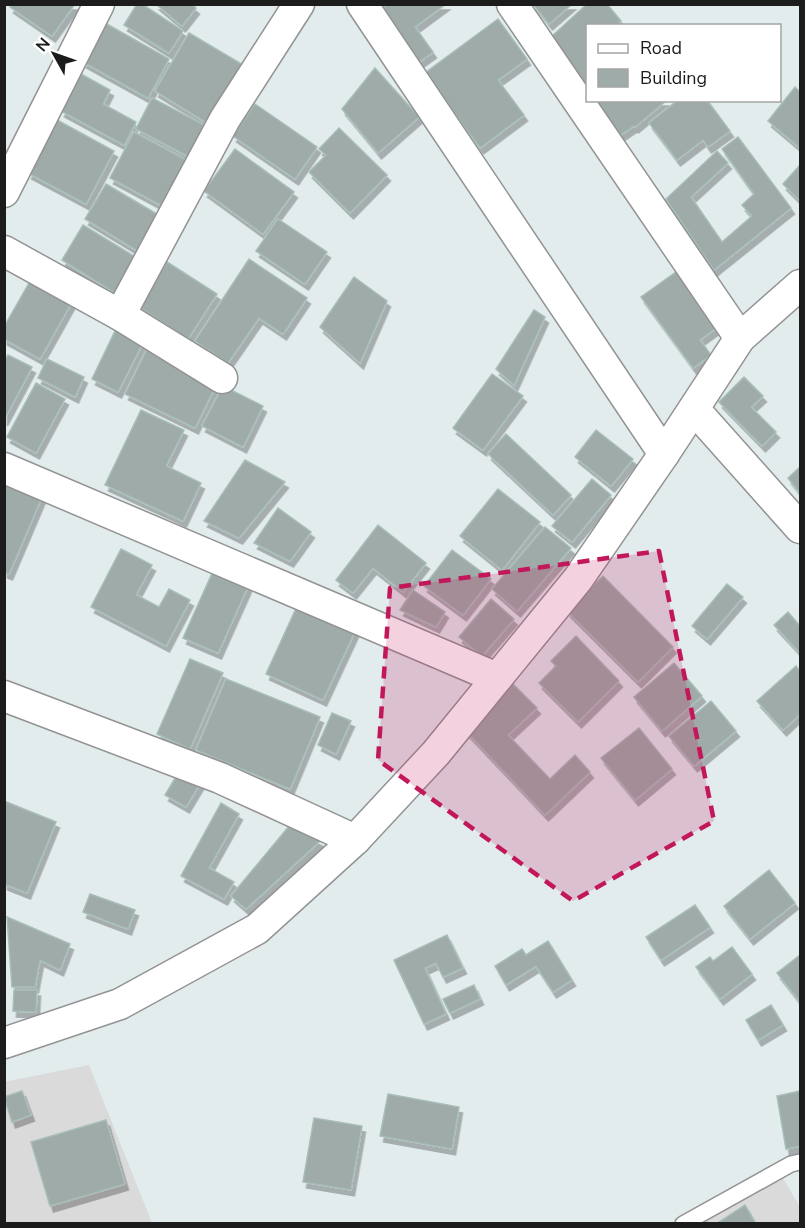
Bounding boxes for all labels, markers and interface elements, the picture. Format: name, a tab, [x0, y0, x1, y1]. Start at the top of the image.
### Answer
north arrow	[24, 24, 84, 84]
legend	[586, 24, 781, 102]
text: N	[31, 33, 56, 57]
text: Road	[640, 36, 682, 60]
text: Building	[640, 66, 707, 90]

